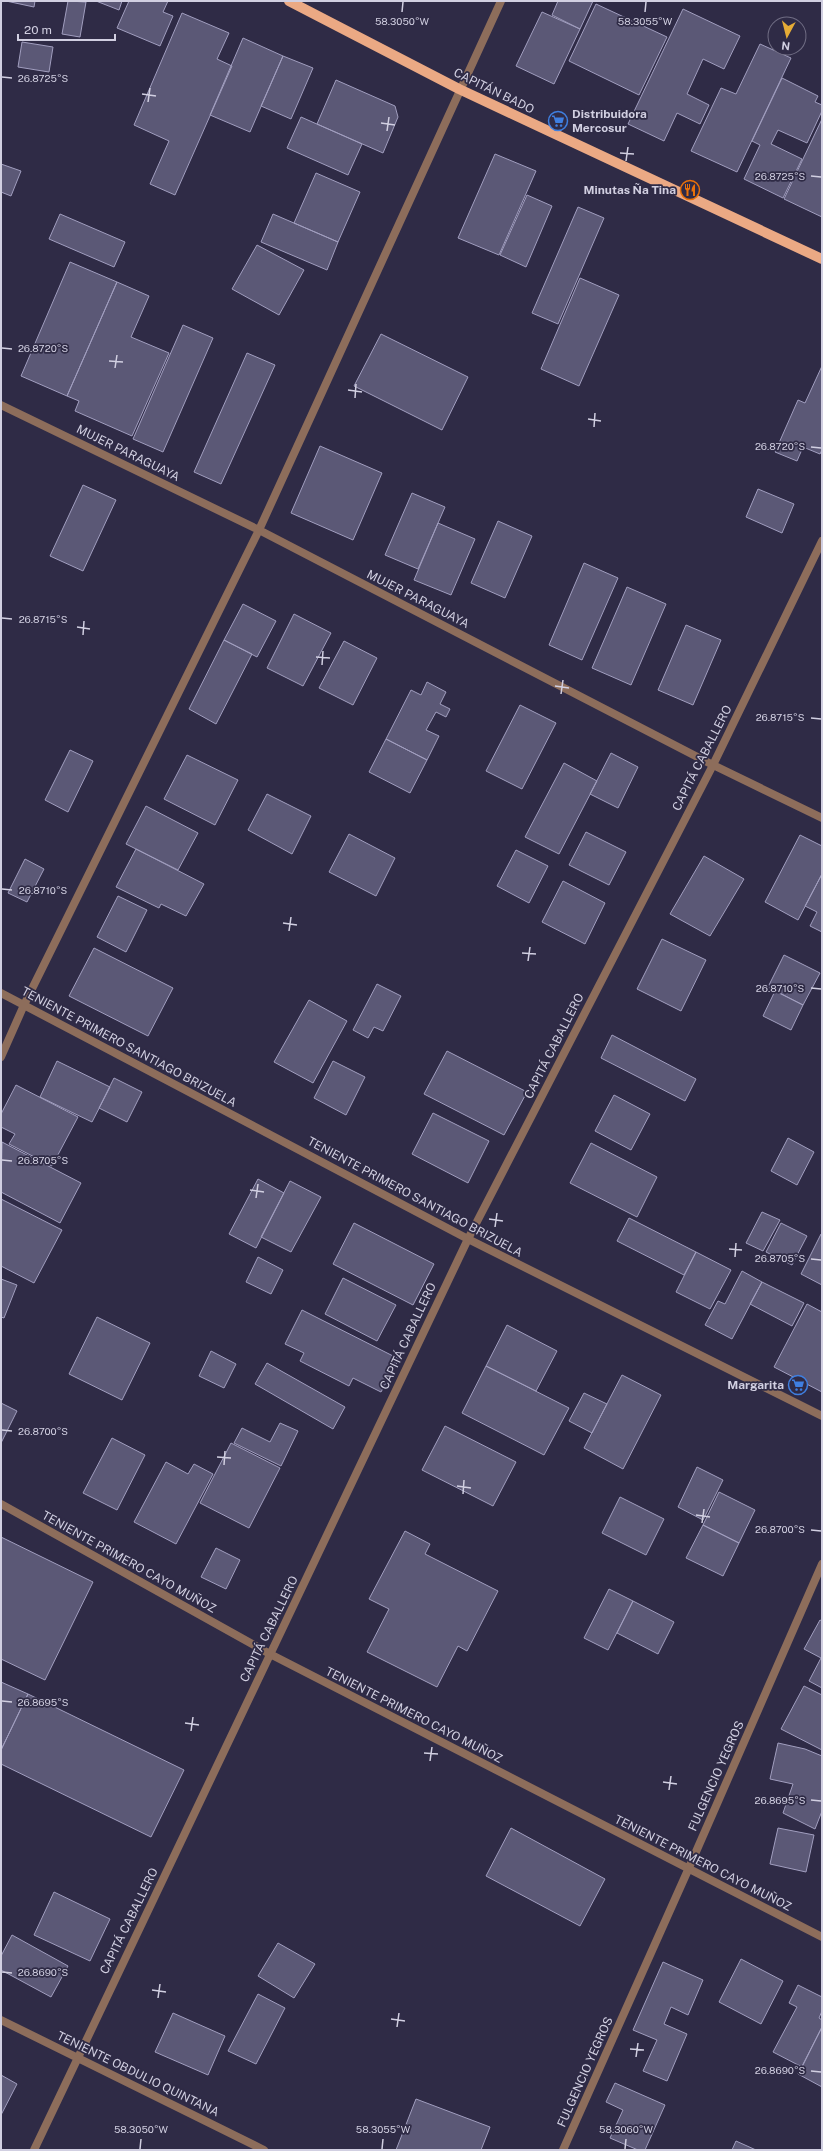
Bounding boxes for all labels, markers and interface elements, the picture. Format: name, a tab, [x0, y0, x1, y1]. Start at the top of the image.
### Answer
text: 58.3050°W	[375, 15, 430, 27]
text: 58.3055°W	[618, 15, 673, 27]
scale bar	[18, 16, 115, 42]
north arrow	[767, 16, 807, 56]
text: 20 m	[24, 23, 52, 37]
text: N	[781, 39, 791, 52]
street label: CAPITÁN BADO	[451, 65, 537, 117]
text: 26.8725°S	[18, 72, 69, 84]
place label: Distribuidora Mercosur	[572, 107, 647, 135]
supermarket icon: Distribuidora Mercosur	[547, 110, 569, 132]
text: 26.8725°S	[755, 170, 806, 182]
restaurant icon: Minutas Ña Tina	[679, 179, 701, 201]
place label: Minutas Ña Tina	[583, 183, 676, 197]
text: 26.8720°S	[18, 342, 68, 354]
street label: MUJER PARAGUAYA	[74, 422, 182, 484]
text: 26.8720°S	[755, 440, 805, 452]
street label: MUJER PARAGUAYA	[364, 567, 472, 631]
text: 26.8715°S	[19, 613, 68, 625]
street label: CAPITÁ CABALLERO	[669, 703, 735, 813]
text: 26.8715°S	[756, 711, 805, 723]
text: 26.8710°S	[19, 884, 68, 896]
text: 26.8710°S	[756, 982, 805, 994]
street label: TENIENTE PRIMERO SANTIAGO BRIZUELA	[19, 984, 239, 1110]
street label: CAPITÁ CABALLERO	[521, 991, 587, 1101]
street label: TENIENTE PRIMERO SANTIAGO BRIZUELA	[305, 1134, 525, 1260]
text: 26.8705°S	[18, 1154, 68, 1166]
text: 26.8705°S	[755, 1252, 805, 1264]
street label: CAPITÁ CABALLERO	[377, 1280, 439, 1392]
supermarket icon: Margarita	[787, 1374, 809, 1396]
place label: Margarita	[727, 1378, 784, 1392]
text: 26.8700°S	[18, 1425, 68, 1437]
street label: TENIENTE PRIMERO CAYO MUÑOZ	[40, 1508, 219, 1616]
text: 26.8700°S	[755, 1523, 805, 1535]
street label: CAPITÁ CABALLERO	[237, 1573, 301, 1684]
street label: TENIENTE PRIMERO CAYO MUÑOZ	[323, 1664, 505, 1766]
text: 26.8695°S	[18, 1696, 69, 1708]
street label: FULGENCIO YEGROS	[685, 1719, 747, 1833]
text: 26.8695°S	[755, 1794, 806, 1806]
street label: TENIENTE PRIMERO CAYO MUÑOZ	[612, 1812, 794, 1914]
street label: CAPITÁ CABALLERO	[97, 1865, 161, 1976]
text: 26.8690°S	[18, 1966, 69, 1978]
street label: FULGENCIO YEGROS	[554, 2015, 616, 2129]
street label: TENIENTE OBDULIO QUINTANA	[55, 2029, 222, 2120]
text: 26.8690°S	[755, 2064, 806, 2076]
text: 58.3050°W	[114, 2123, 169, 2135]
text: 58.3055°W	[356, 2123, 411, 2135]
text: 58.3060°W	[599, 2123, 653, 2135]

